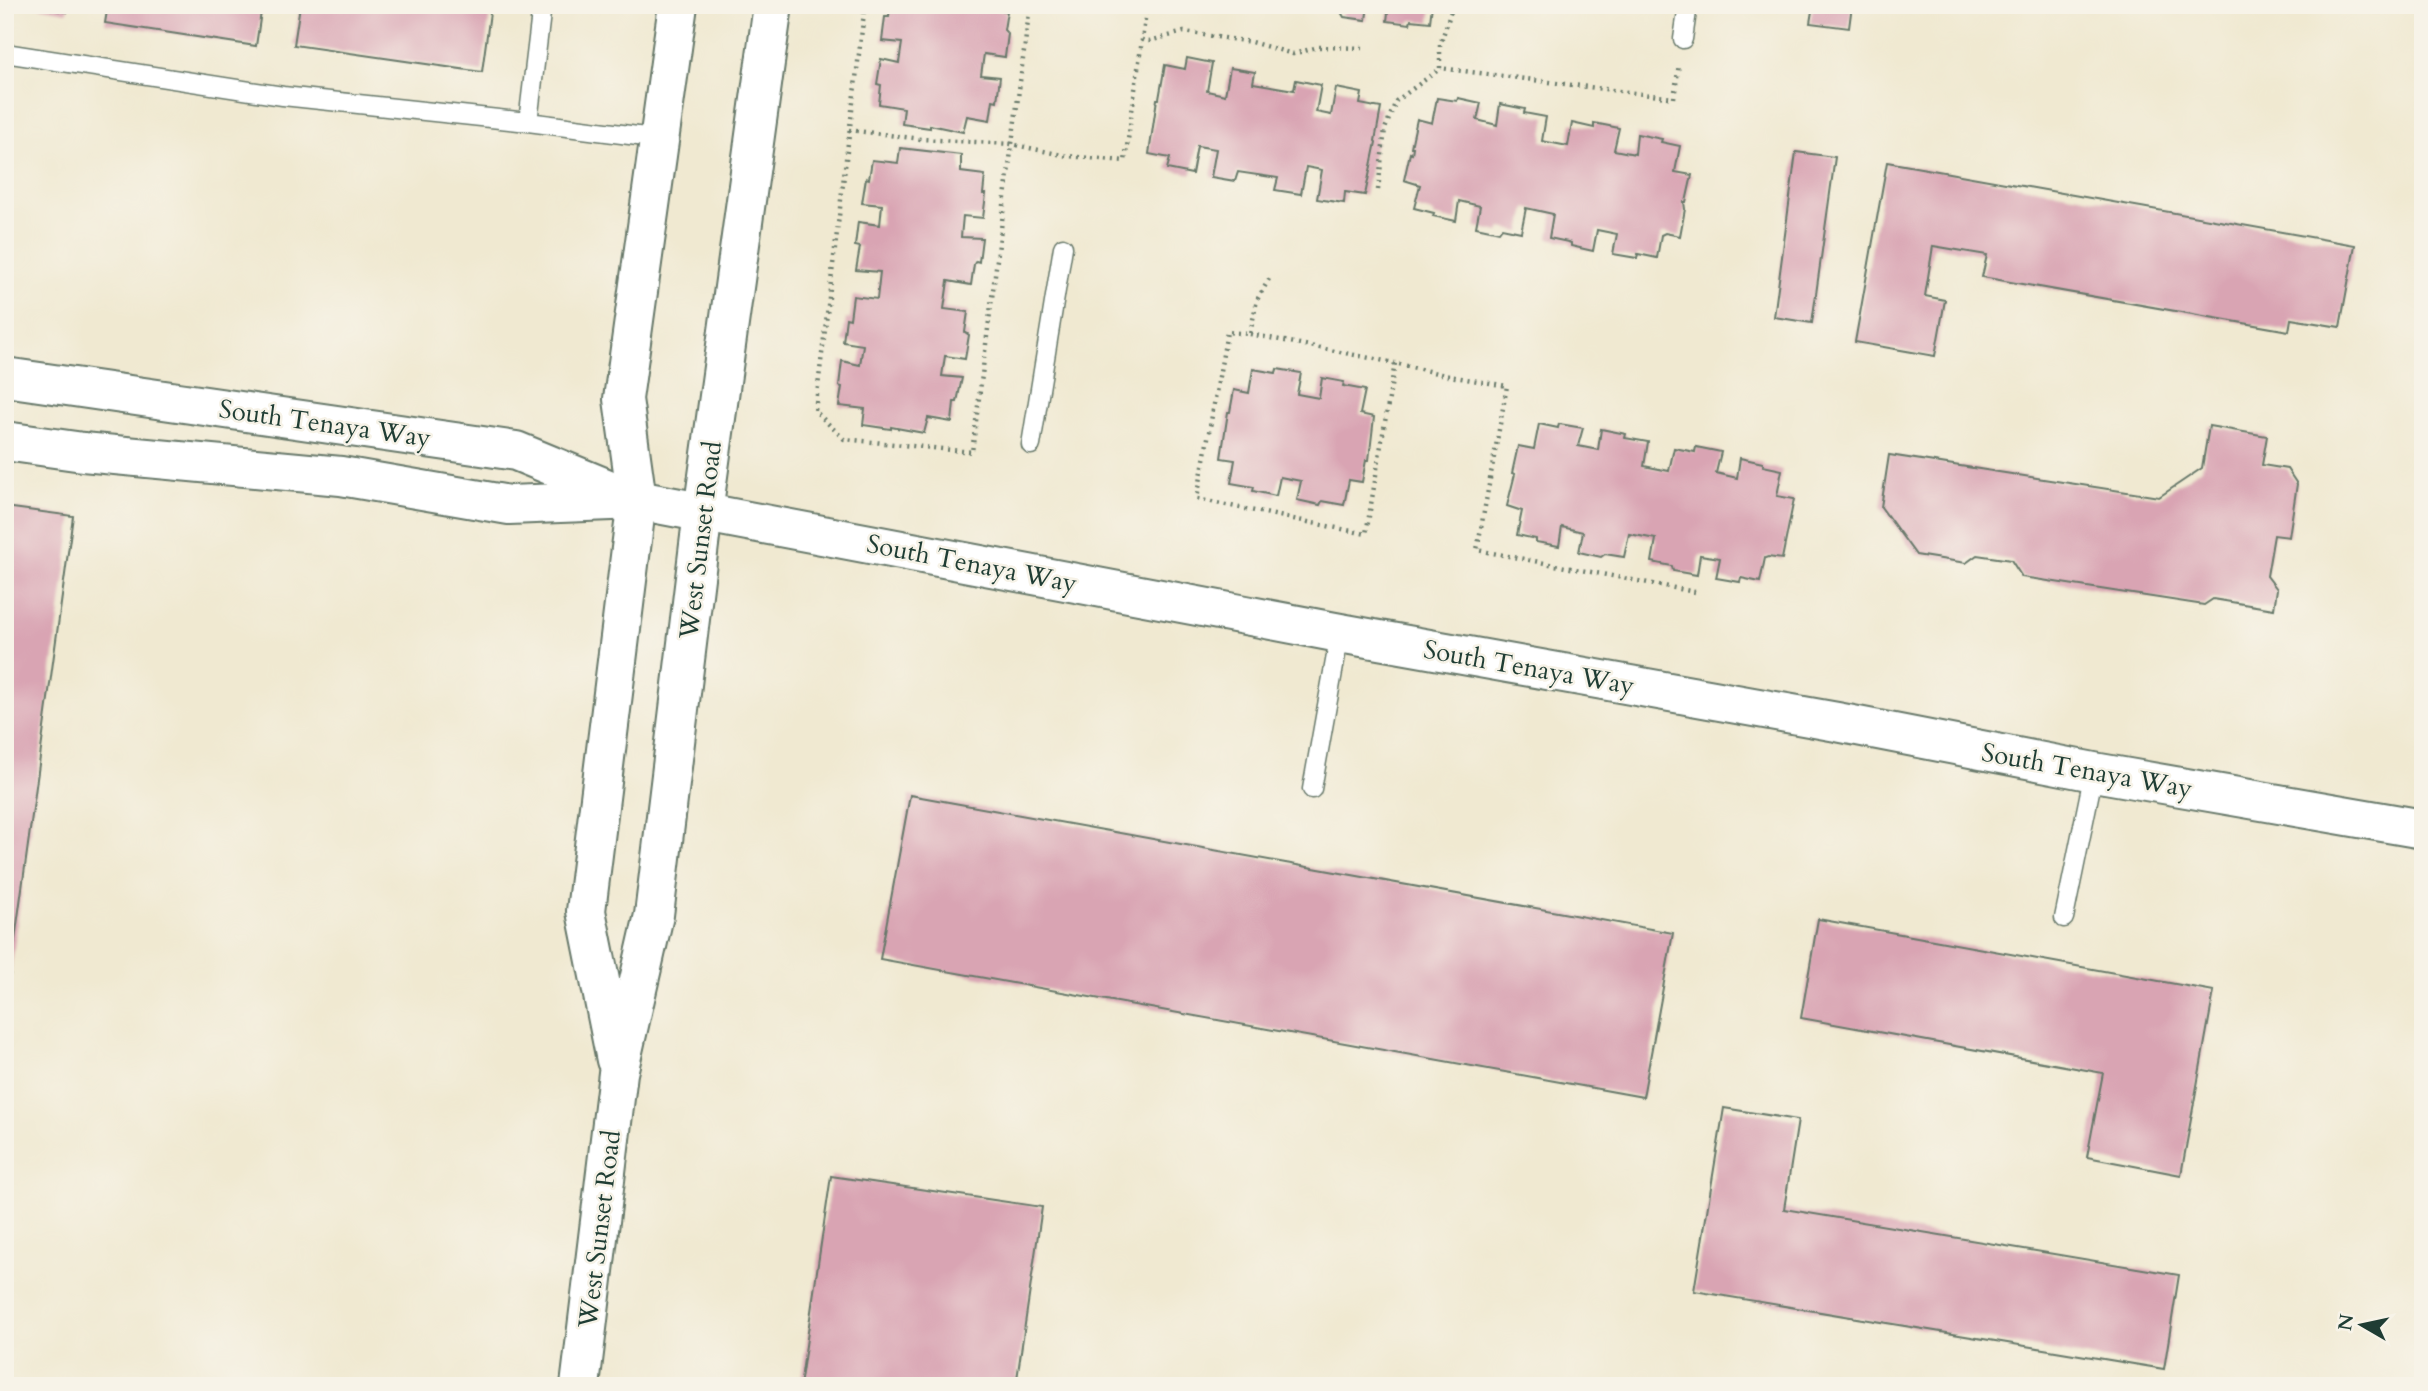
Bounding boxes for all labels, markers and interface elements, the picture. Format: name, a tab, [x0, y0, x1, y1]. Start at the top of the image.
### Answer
street label: South Tenaya Way	[217, 391, 433, 456]
street label: West Sunset Road	[671, 439, 730, 642]
street label: South Tenaya Way	[864, 526, 1080, 601]
street label: South Tenaya Way	[1421, 632, 1637, 703]
street label: South Tenaya Way	[1979, 735, 2195, 806]
street label: West Sunset Road	[570, 1128, 629, 1331]
north arrow	[2326, 1290, 2396, 1360]
text: N	[2332, 1312, 2360, 1333]

